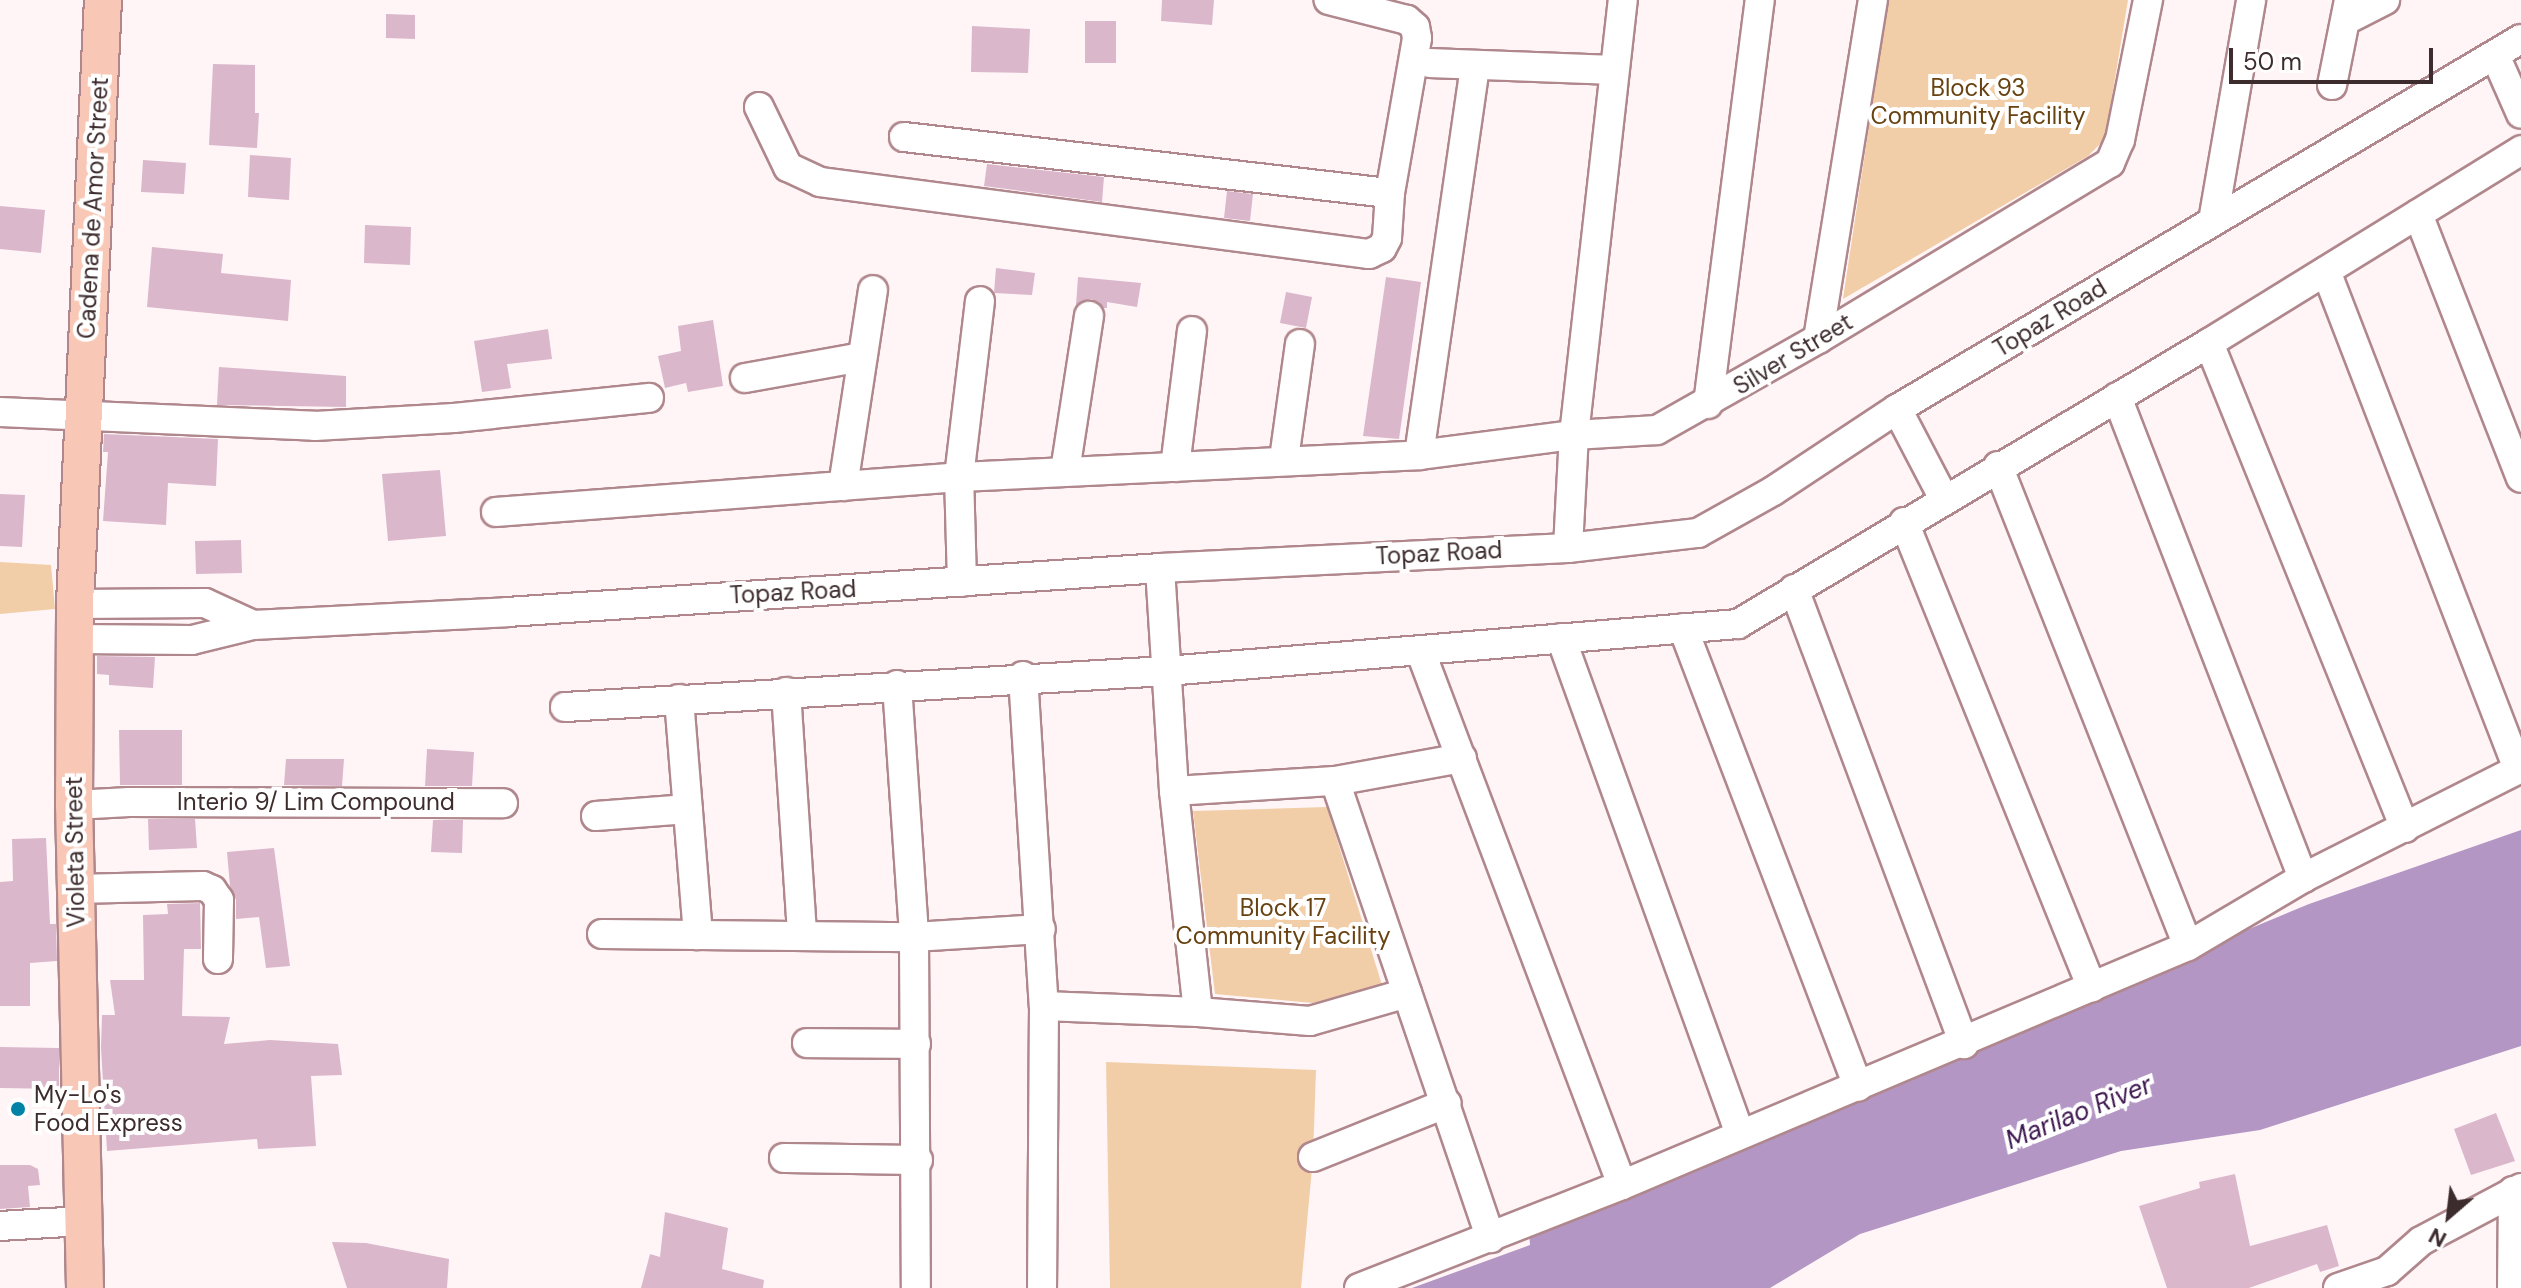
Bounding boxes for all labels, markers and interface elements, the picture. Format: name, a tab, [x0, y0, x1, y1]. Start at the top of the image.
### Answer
scale bar	[2233, 32, 2437, 82]
text: 50 m	[2243, 46, 2302, 77]
park label: Block 93 Community Facility	[1870, 74, 2086, 130]
street label: Cadena de Amor Street	[72, 76, 114, 340]
street label: Topaz Road	[1988, 273, 2112, 363]
street label: Silver Street	[1728, 307, 1858, 401]
street label: Topaz Road	[1375, 535, 1503, 571]
street label: Topaz Road	[729, 574, 857, 610]
street label: Violeta Street	[59, 776, 91, 928]
street label: Interio 9/ Lim Compound	[177, 788, 455, 816]
park label: Block 17 Community Facility	[1175, 894, 1391, 950]
water label: Marilao River	[2001, 1070, 2157, 1156]
place label: My-Lo's Food Express	[34, 1081, 183, 1137]
marker: My-Lo's Food Express	[9, 1100, 27, 1118]
north arrow	[2409, 1176, 2489, 1256]
text: N	[2424, 1221, 2451, 1254]

